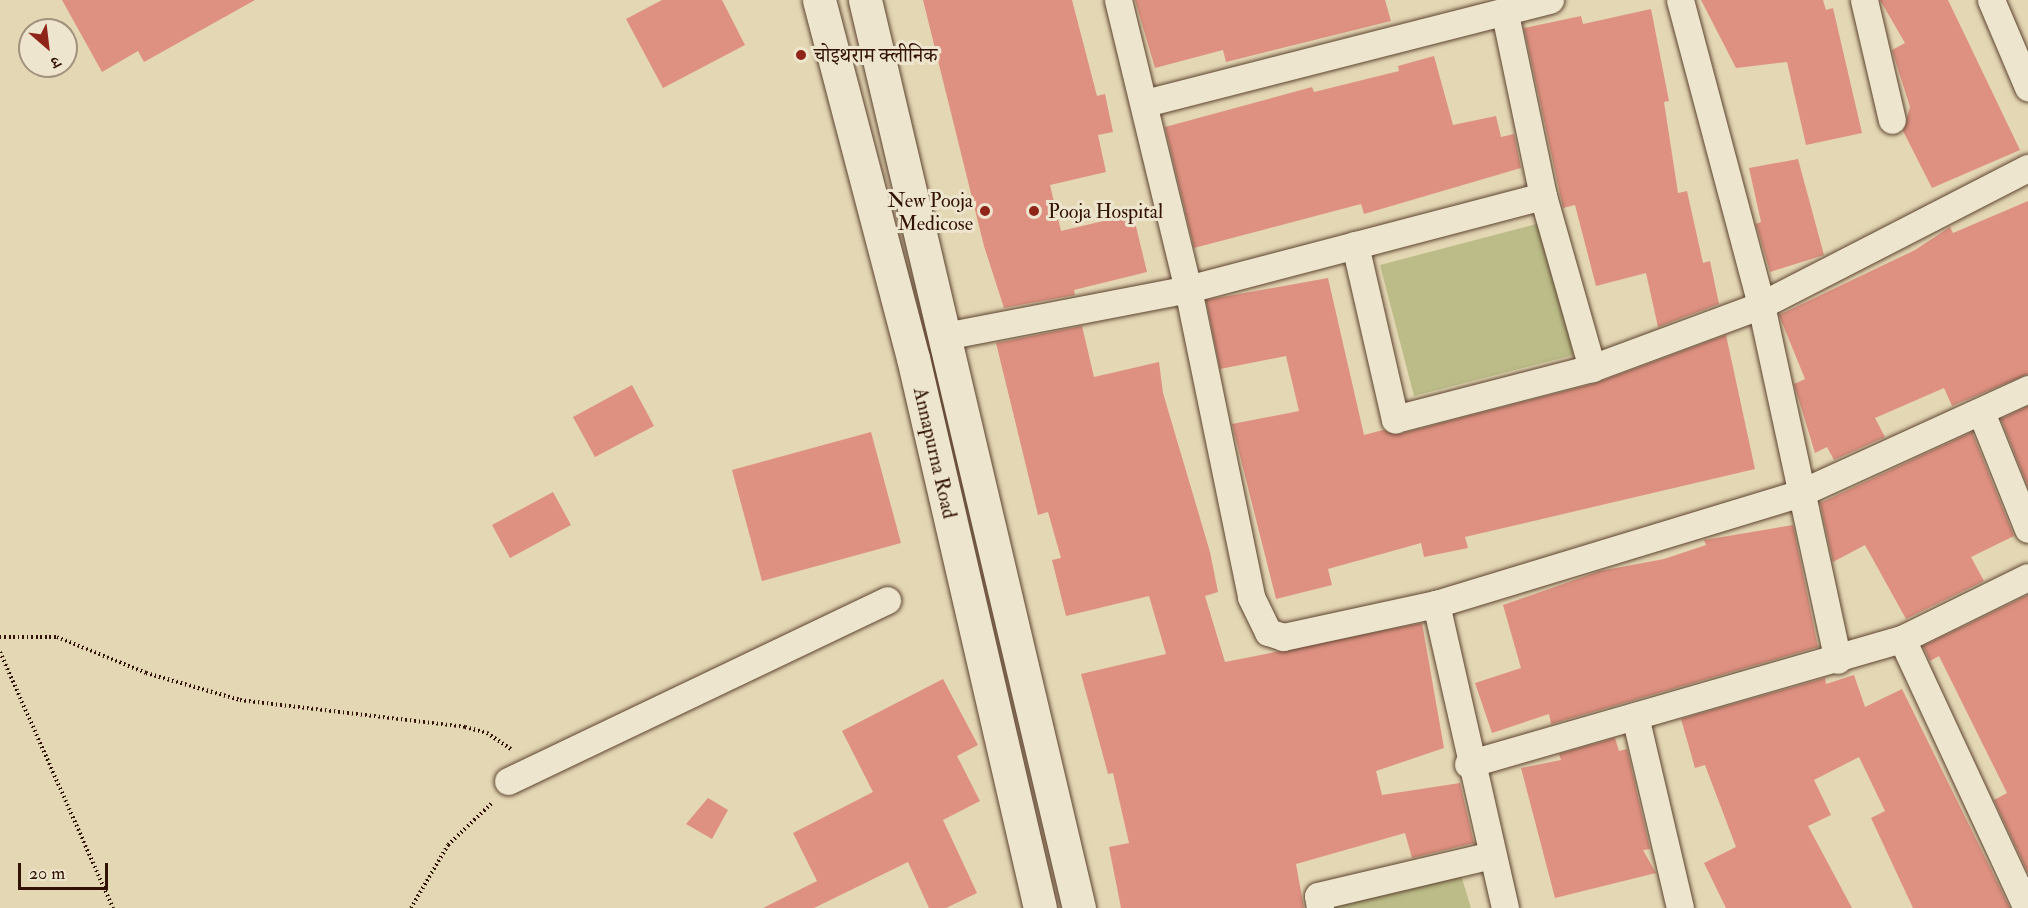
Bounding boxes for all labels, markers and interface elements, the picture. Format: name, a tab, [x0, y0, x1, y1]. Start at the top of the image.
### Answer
north arrow	[18, 18, 78, 78]
place label: चोइथराम क्लीनिक	[814, 43, 937, 67]
marker: चोइथराम क्लीनिक	[792, 46, 810, 64]
text: उ	[47, 51, 64, 73]
place label: New Pooja Medicose	[887, 188, 973, 235]
place label: Pooja Hospital	[1048, 199, 1163, 223]
marker: Pooja Hospital	[1025, 202, 1043, 220]
marker: New Pooja Medicose	[978, 204, 992, 218]
street label: Annapurna Road	[908, 385, 962, 521]
scale bar	[21, 851, 111, 889]
text: 20 m	[29, 862, 65, 885]

